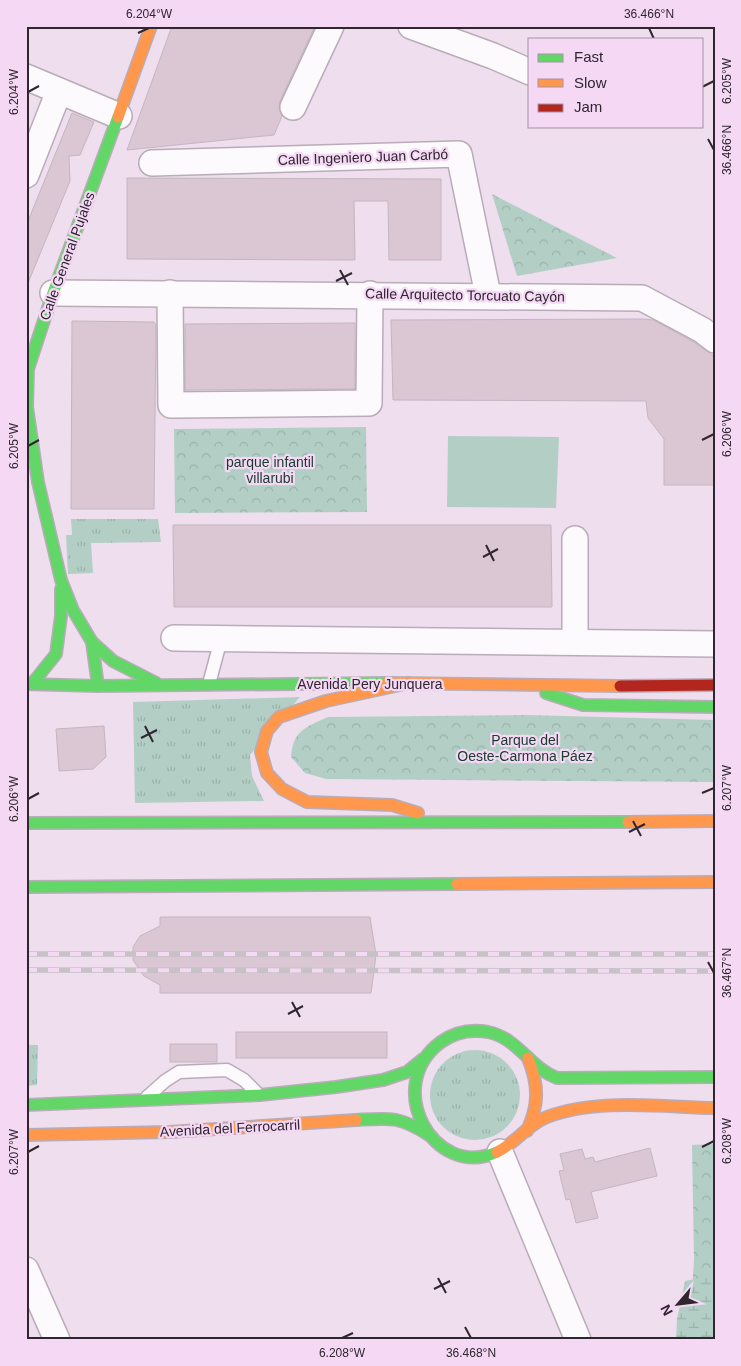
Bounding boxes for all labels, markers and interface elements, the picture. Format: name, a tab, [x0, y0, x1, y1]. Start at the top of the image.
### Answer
text: 6.204°W	[126, 7, 173, 21]
text: 36.466°N	[624, 7, 674, 21]
legend	[528, 38, 704, 128]
text: Fast	[574, 48, 604, 65]
text: 6.205°W	[720, 57, 734, 104]
text: 6.204°W	[7, 68, 21, 115]
text: Slow	[574, 74, 607, 91]
text: Jam	[574, 98, 602, 115]
text: 36.466°N	[720, 125, 734, 175]
street label: Calle Ingeniero Juan Carbó	[278, 146, 449, 168]
street label: Calle General Pujales	[36, 190, 98, 322]
street label: Calle Arquitecto Torcuato Cayón	[365, 285, 565, 305]
text: 6.206°W	[720, 410, 734, 457]
text: 6.205°W	[7, 422, 21, 469]
park label: parque infantil villarubi	[226, 454, 314, 486]
street label: Avenida Pery Junquera	[297, 676, 443, 692]
park label: Parque del Oeste-Carmona Páez	[457, 732, 593, 764]
text: 6.207°W	[720, 764, 734, 811]
text: 6.206°W	[7, 775, 21, 822]
text: 36.467°N	[720, 948, 734, 998]
street label: Avenida del Ferrocarril	[159, 1116, 301, 1140]
text: 6.208°W	[720, 1117, 734, 1164]
text: 6.207°W	[7, 1128, 21, 1175]
north arrow	[654, 1278, 704, 1328]
text: N	[657, 1302, 676, 1318]
text: 6.208°W	[319, 1346, 366, 1360]
text: 36.468°N	[446, 1346, 496, 1360]

